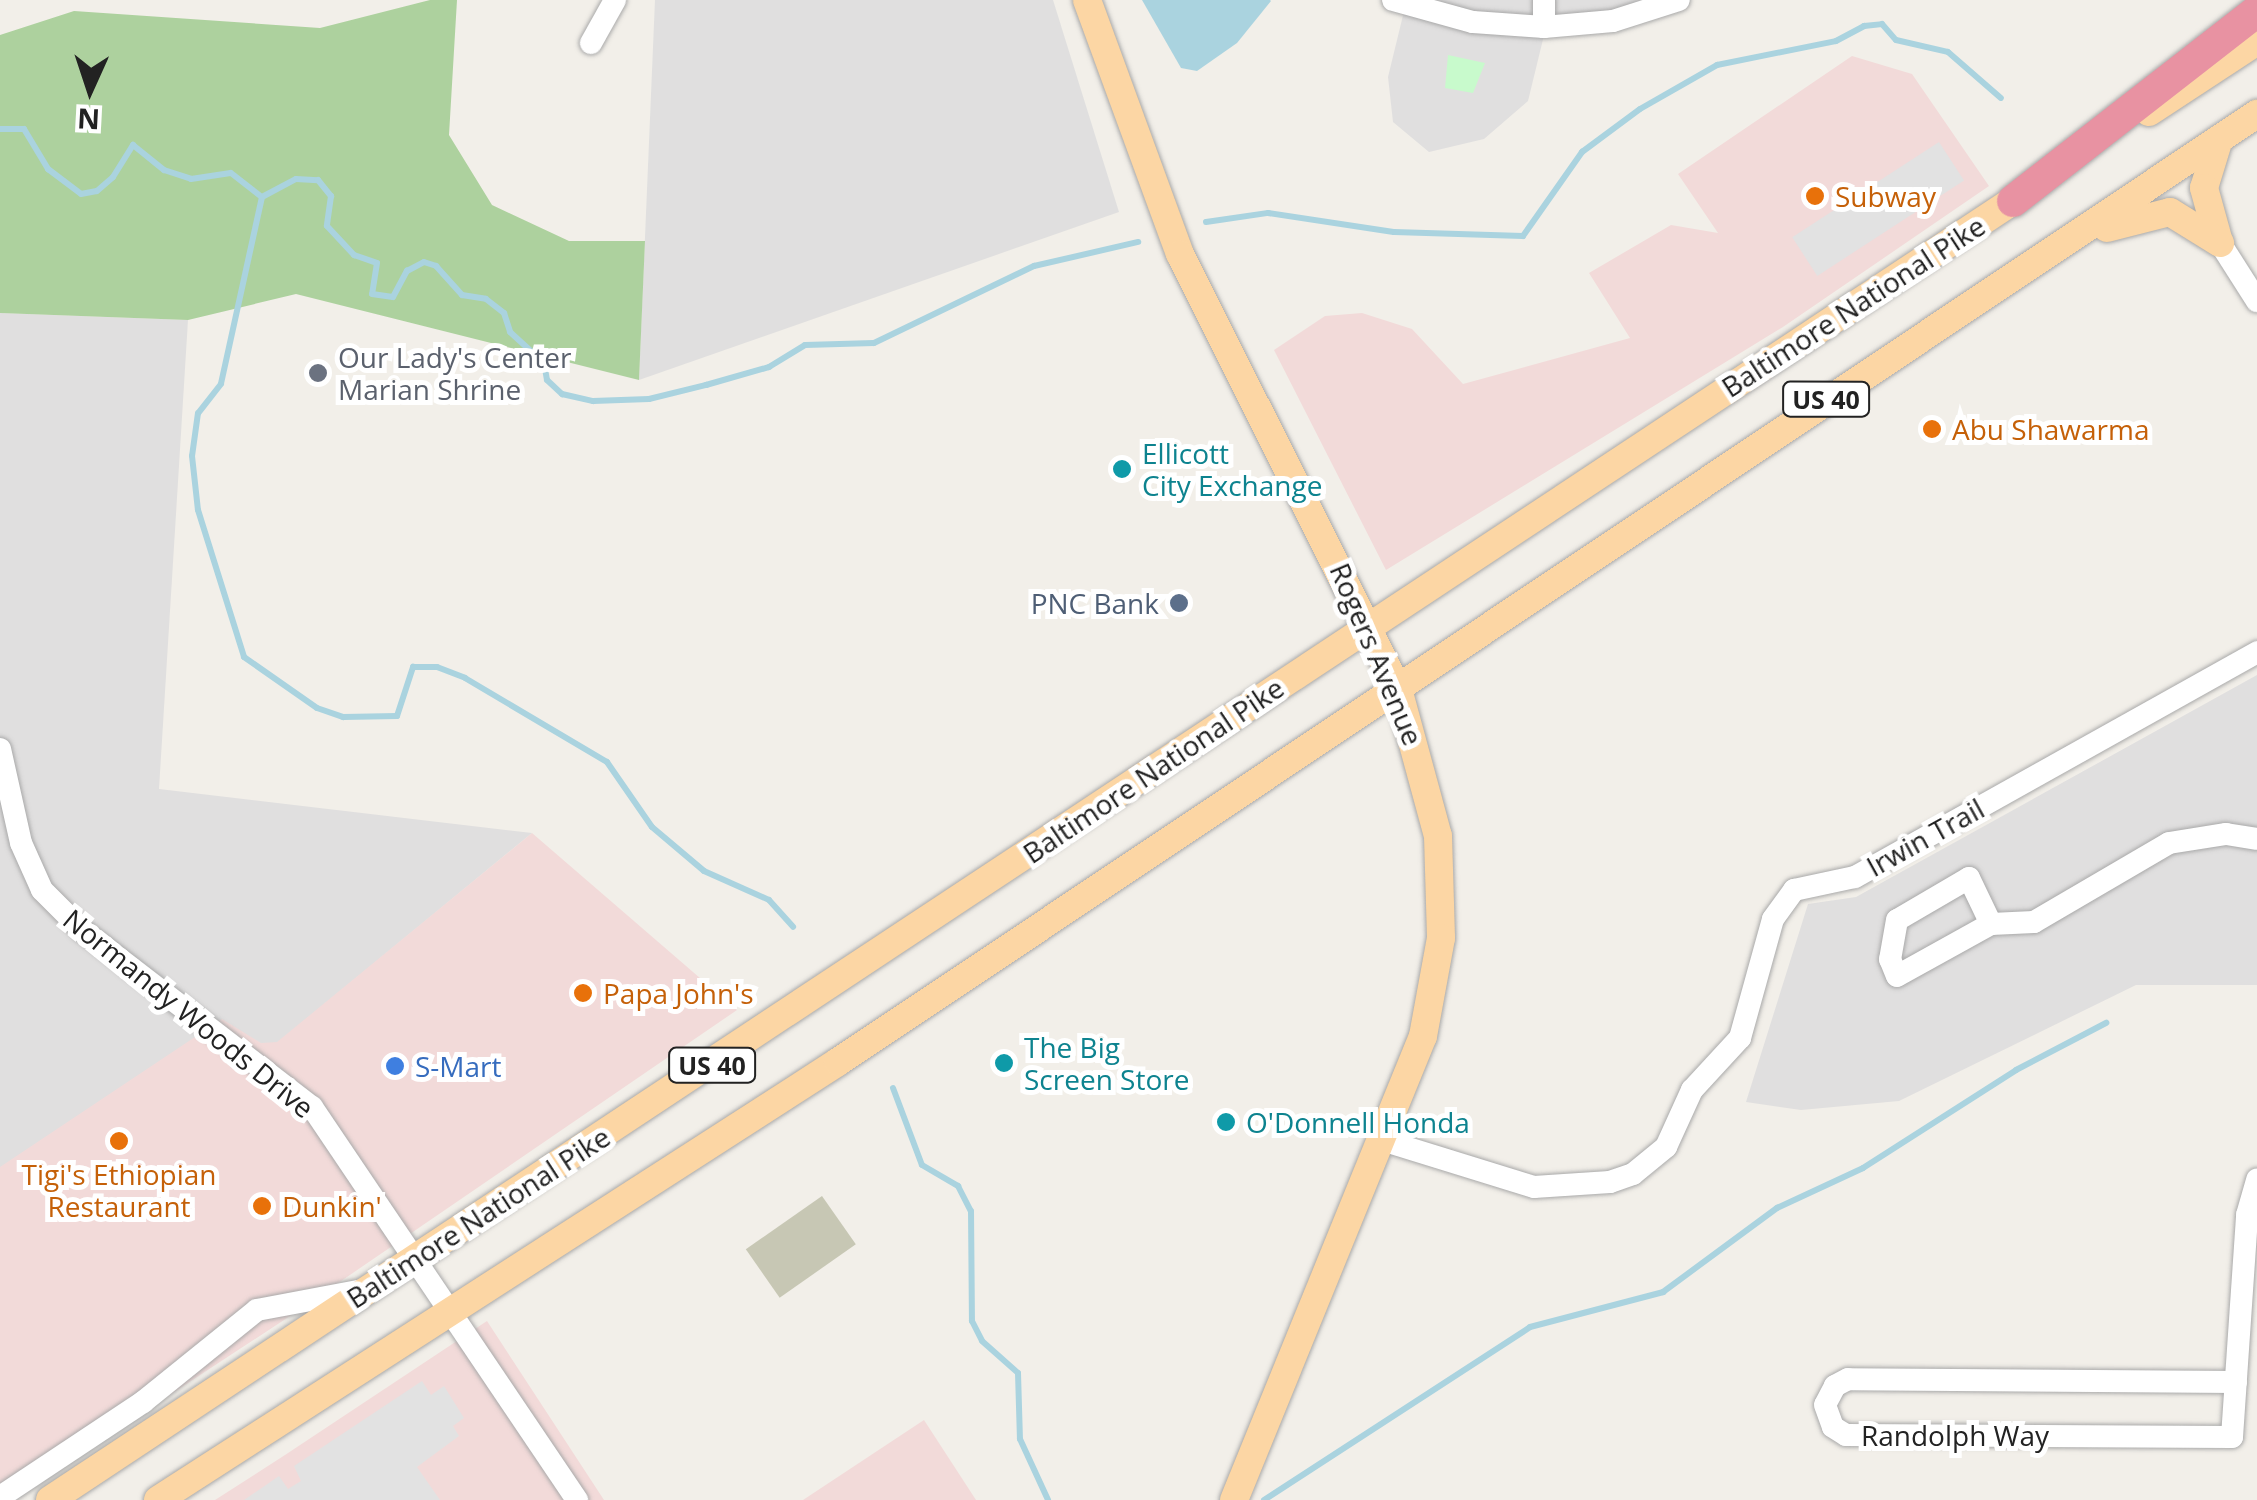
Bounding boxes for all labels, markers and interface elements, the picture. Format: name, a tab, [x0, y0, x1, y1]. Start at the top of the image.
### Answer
north arrow	[40, 40, 140, 140]
text: N	[76, 100, 101, 140]
place label: Subway	[1835, 179, 1936, 213]
marker: Subway	[1804, 185, 1826, 207]
street label: Baltimore National Pike	[1715, 208, 1991, 404]
place label: Our Lady's Center Marian Shrine	[338, 340, 571, 406]
marker: Our Lady's Center Marian Shrine	[307, 362, 329, 384]
road number: US 40	[1781, 379, 1871, 419]
place label: Abu Shawarma	[1952, 412, 2150, 446]
marker: Abu Shawarma	[1921, 418, 1943, 440]
place label: Ellicott City Exchange	[1142, 436, 1322, 502]
marker: Ellicott City Exchange	[1111, 458, 1133, 480]
street label: Rogers Avenue	[1324, 558, 1430, 750]
place label: PNC Bank	[1031, 586, 1159, 620]
marker: PNC Bank	[1168, 592, 1190, 614]
street label: Baltimore National Pike	[1016, 670, 1290, 870]
street label: Irwin Trail	[1860, 791, 1990, 883]
street label: Normandy Woods Drive	[57, 902, 321, 1124]
place label: Papa John's	[603, 976, 754, 1010]
marker: Papa John's	[572, 982, 594, 1004]
place label: The Big Screen Store	[1024, 1030, 1189, 1096]
road number: US 40	[667, 1045, 757, 1085]
place label: S-Mart	[415, 1049, 502, 1083]
marker: The Big Screen Store	[993, 1052, 1015, 1074]
marker: S-Mart	[384, 1055, 406, 1077]
place label: O'Donnell Honda	[1246, 1105, 1470, 1139]
marker: O'Donnell Honda	[1215, 1111, 1237, 1133]
street label: Baltimore National Pike	[340, 1119, 616, 1315]
marker: Tigi's Ethiopian Restaurant	[108, 1130, 130, 1152]
place label: Tigi's Ethiopian Restaurant	[21, 1157, 217, 1223]
place label: Dunkin'	[282, 1189, 382, 1223]
marker: Dunkin'	[251, 1195, 273, 1217]
street label: Randolph Way	[1861, 1418, 2049, 1452]

